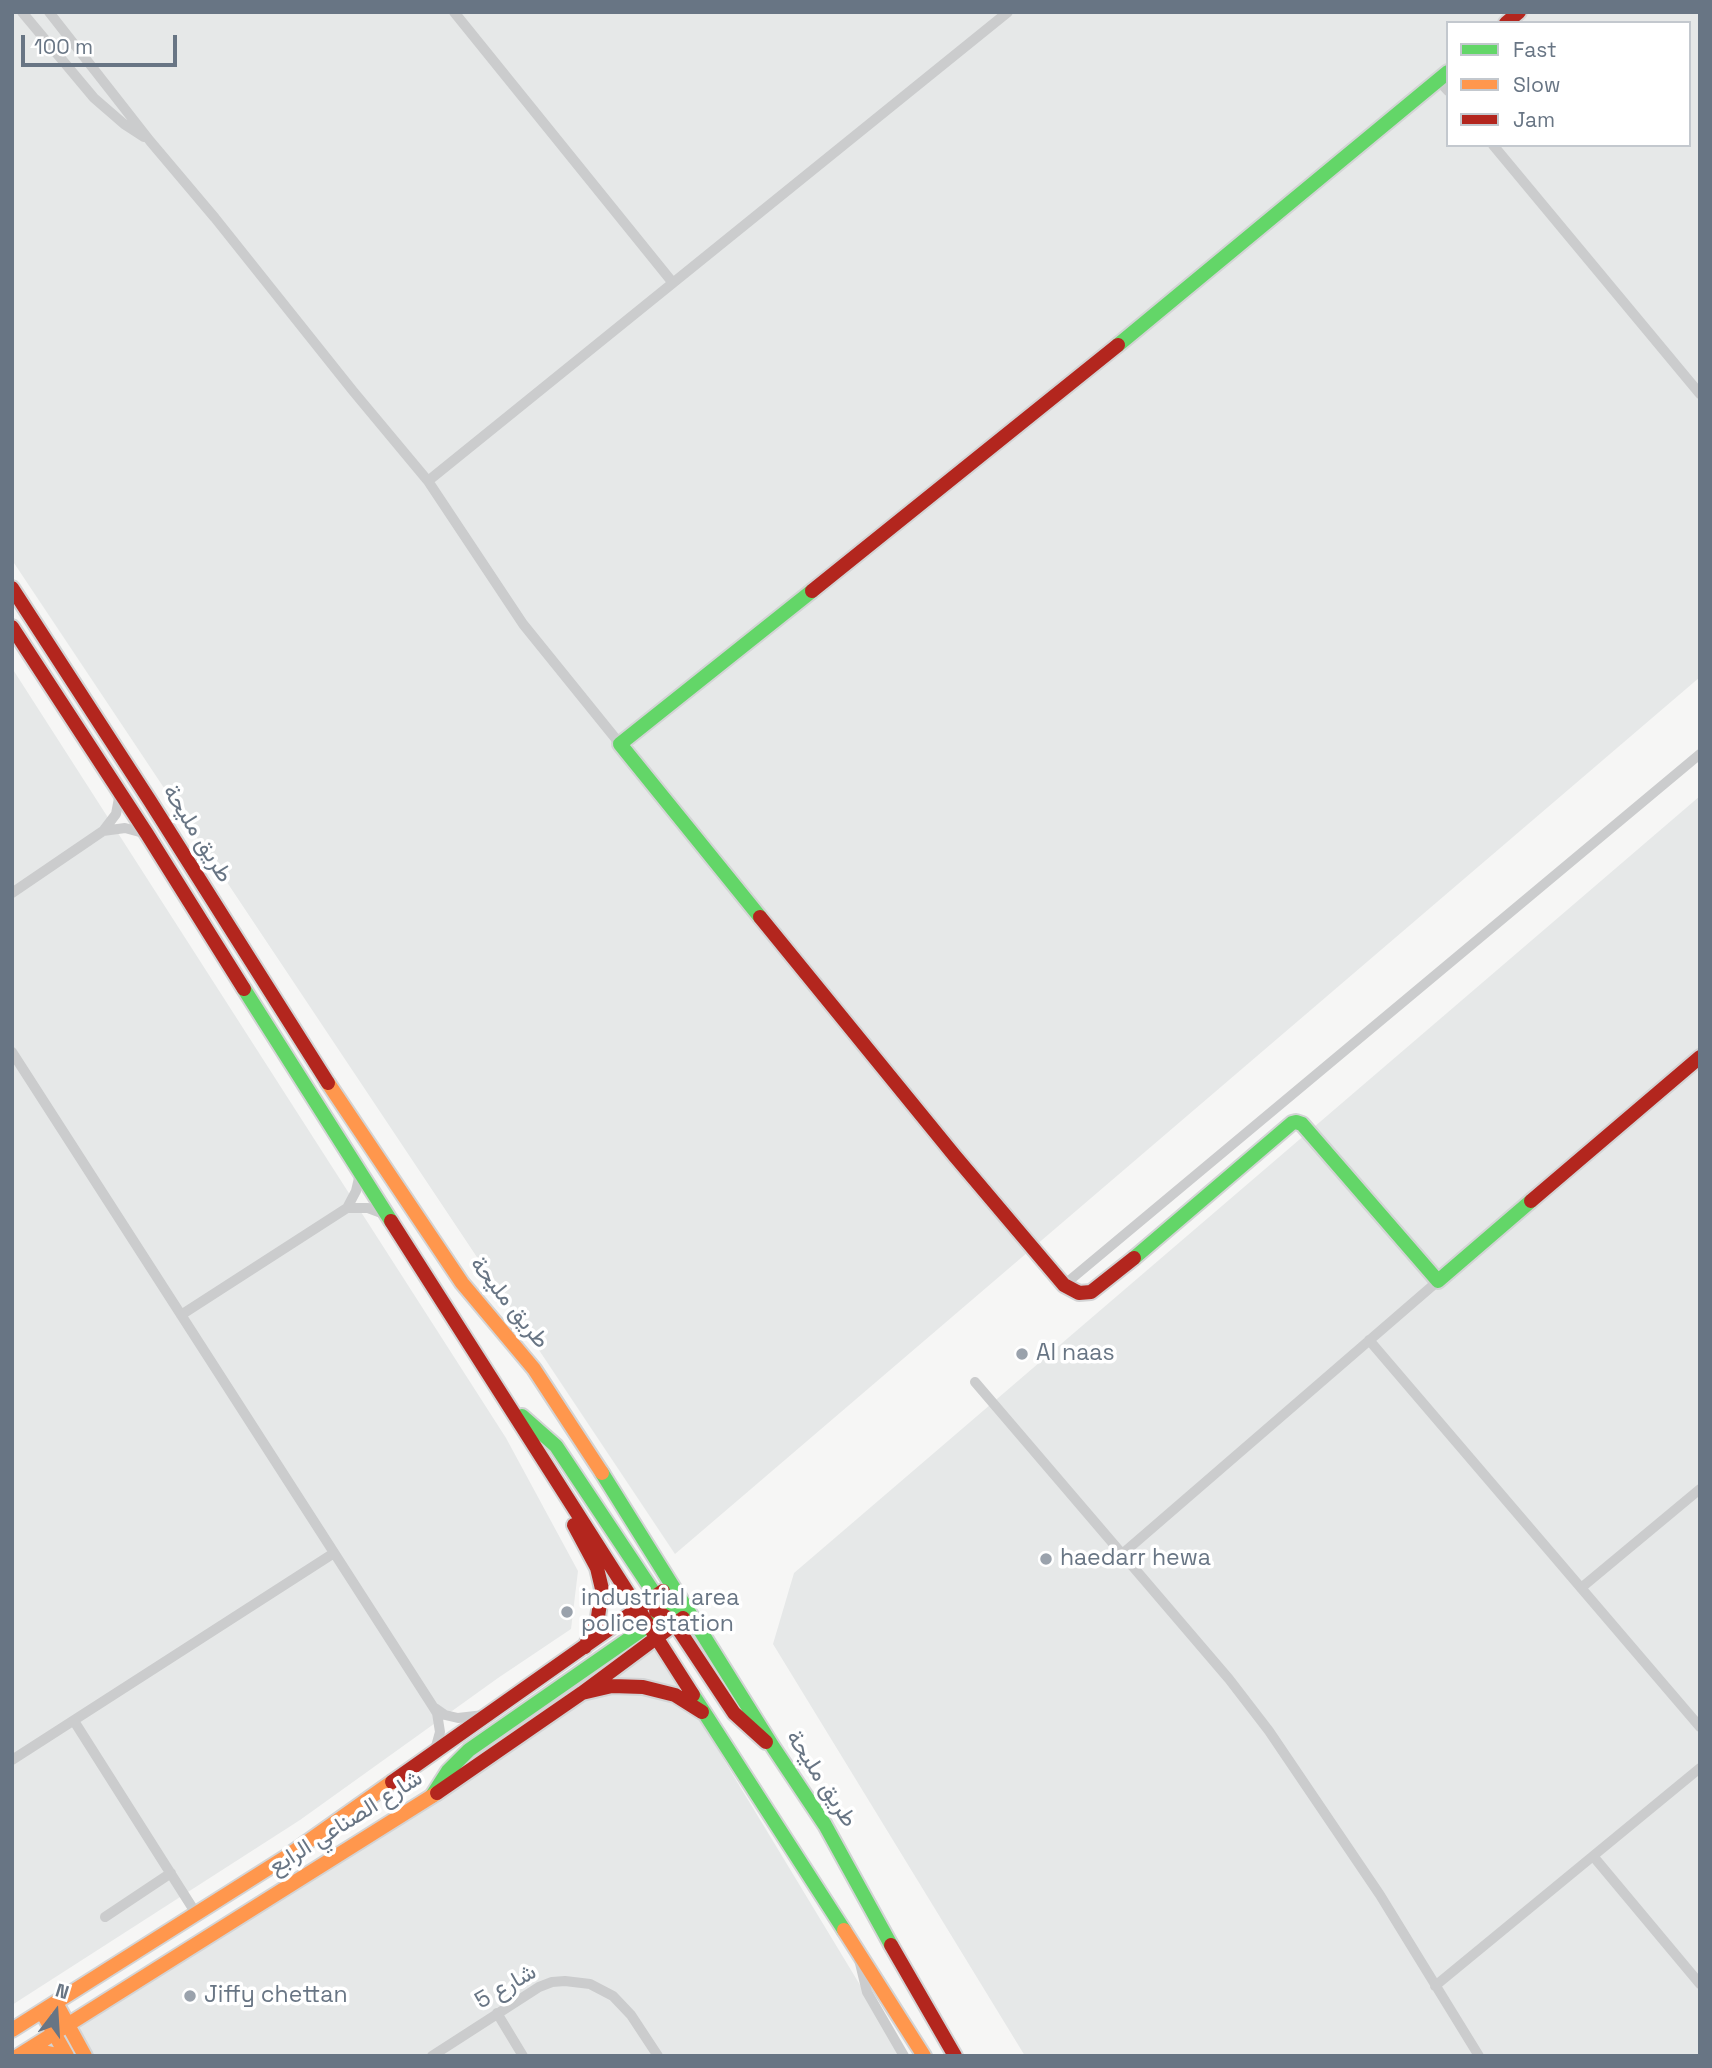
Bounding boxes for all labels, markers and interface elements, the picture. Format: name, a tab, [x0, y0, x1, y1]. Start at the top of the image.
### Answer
scale bar	[24, 21, 180, 65]
legend	[1446, 21, 1691, 147]
text: 100 m	[34, 33, 93, 60]
text: Fast	[1513, 36, 1557, 63]
text: Slow	[1513, 71, 1561, 98]
text: Jam	[1513, 106, 1555, 133]
street label: طريق مليحة	[156, 780, 238, 888]
street label: طريق مليحة	[464, 1251, 554, 1355]
place label: Al naas	[1036, 1340, 1115, 1368]
marker: Al naas	[1014, 1346, 1030, 1362]
place label: haedarr hewa	[1060, 1545, 1211, 1573]
marker: haedarr hewa	[1038, 1551, 1054, 1567]
place label: industrial area police station	[581, 1585, 739, 1639]
marker: industrial area police station	[559, 1604, 575, 1620]
street label: طريق مليحة	[779, 1725, 863, 1833]
street label: شارع الصناعي الرابع	[264, 1765, 428, 1881]
street label: شارع 5	[471, 1959, 541, 2015]
north arrow	[21, 1977, 91, 2047]
text: N	[53, 1978, 72, 2005]
place label: Jiffy chettan	[204, 1982, 348, 2010]
marker: Jiffy chettan	[182, 1988, 198, 2004]

